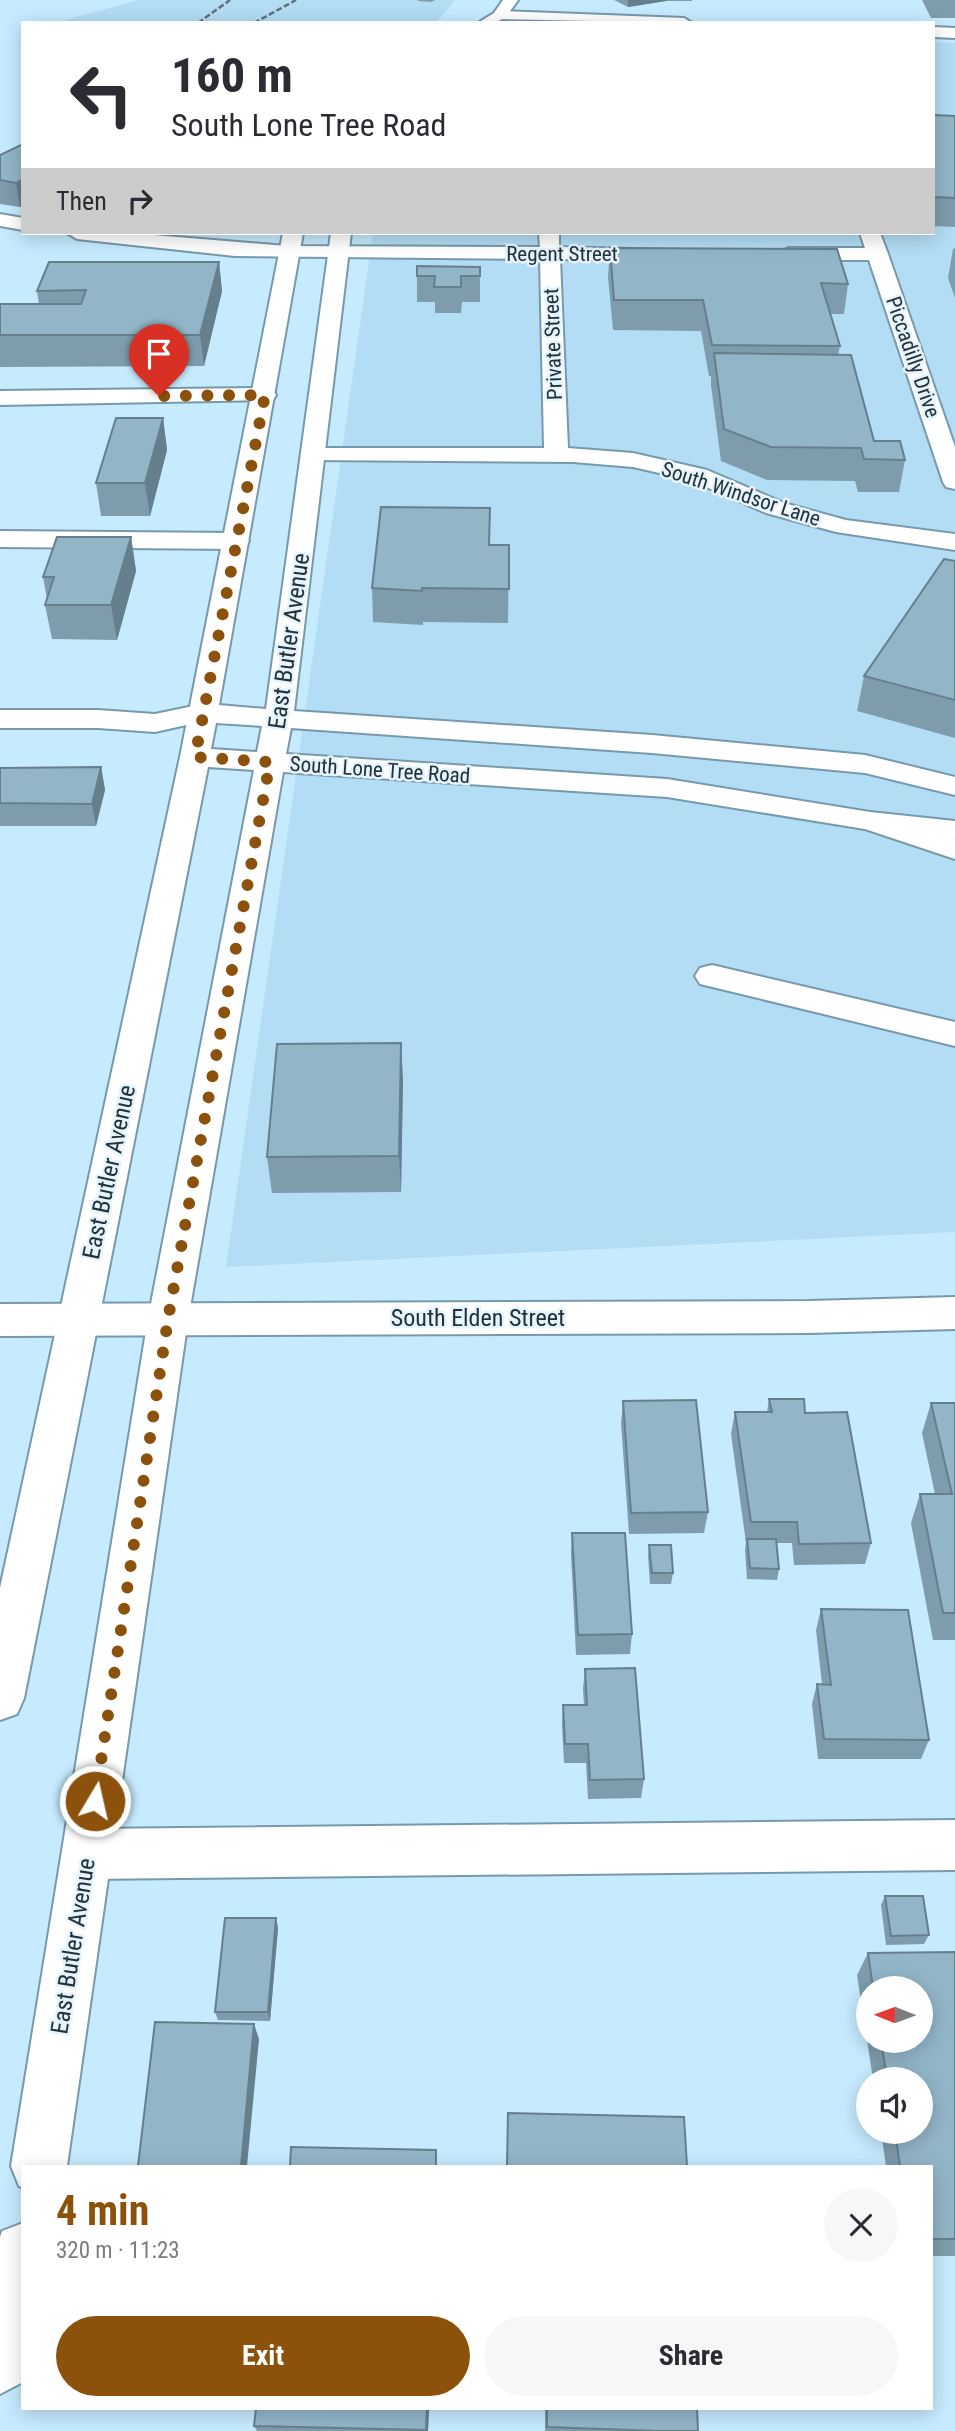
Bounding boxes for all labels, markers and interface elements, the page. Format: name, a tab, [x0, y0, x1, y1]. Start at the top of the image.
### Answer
text: 160 m	[171, 47, 293, 104]
icon: left	[56, 49, 147, 140]
text: South Lone Tree Road	[171, 106, 446, 144]
icon: right	[121, 182, 159, 220]
text: Then	[56, 186, 107, 216]
street label: Regent Street	[506, 242, 618, 266]
street label: Private Street	[539, 288, 567, 400]
street label: Piccadilly Drive	[881, 293, 945, 421]
pin	[129, 324, 189, 396]
icon: arrive	[140, 335, 178, 373]
street label: South Windsor Lane	[659, 457, 824, 531]
street label: East Butler Avenue	[263, 551, 315, 731]
street label: South Lone Tree Road	[289, 752, 471, 788]
street label: East Butler Avenue	[77, 1082, 141, 1262]
street label: South Elden Street	[391, 1304, 565, 1332]
position arrow	[58, 1764, 132, 1838]
street label: East Butler Avenue	[45, 1856, 101, 2036]
north arrow	[856, 1976, 933, 2053]
map controls	[856, 1976, 933, 2144]
button: sound	[856, 2067, 933, 2144]
text: 4 min	[56, 2186, 149, 2235]
button: close	[824, 2188, 898, 2262]
text: 320 m · 11:23	[56, 2237, 180, 2264]
button: Exit	[56, 2316, 470, 2396]
button: Share	[484, 2316, 898, 2396]

